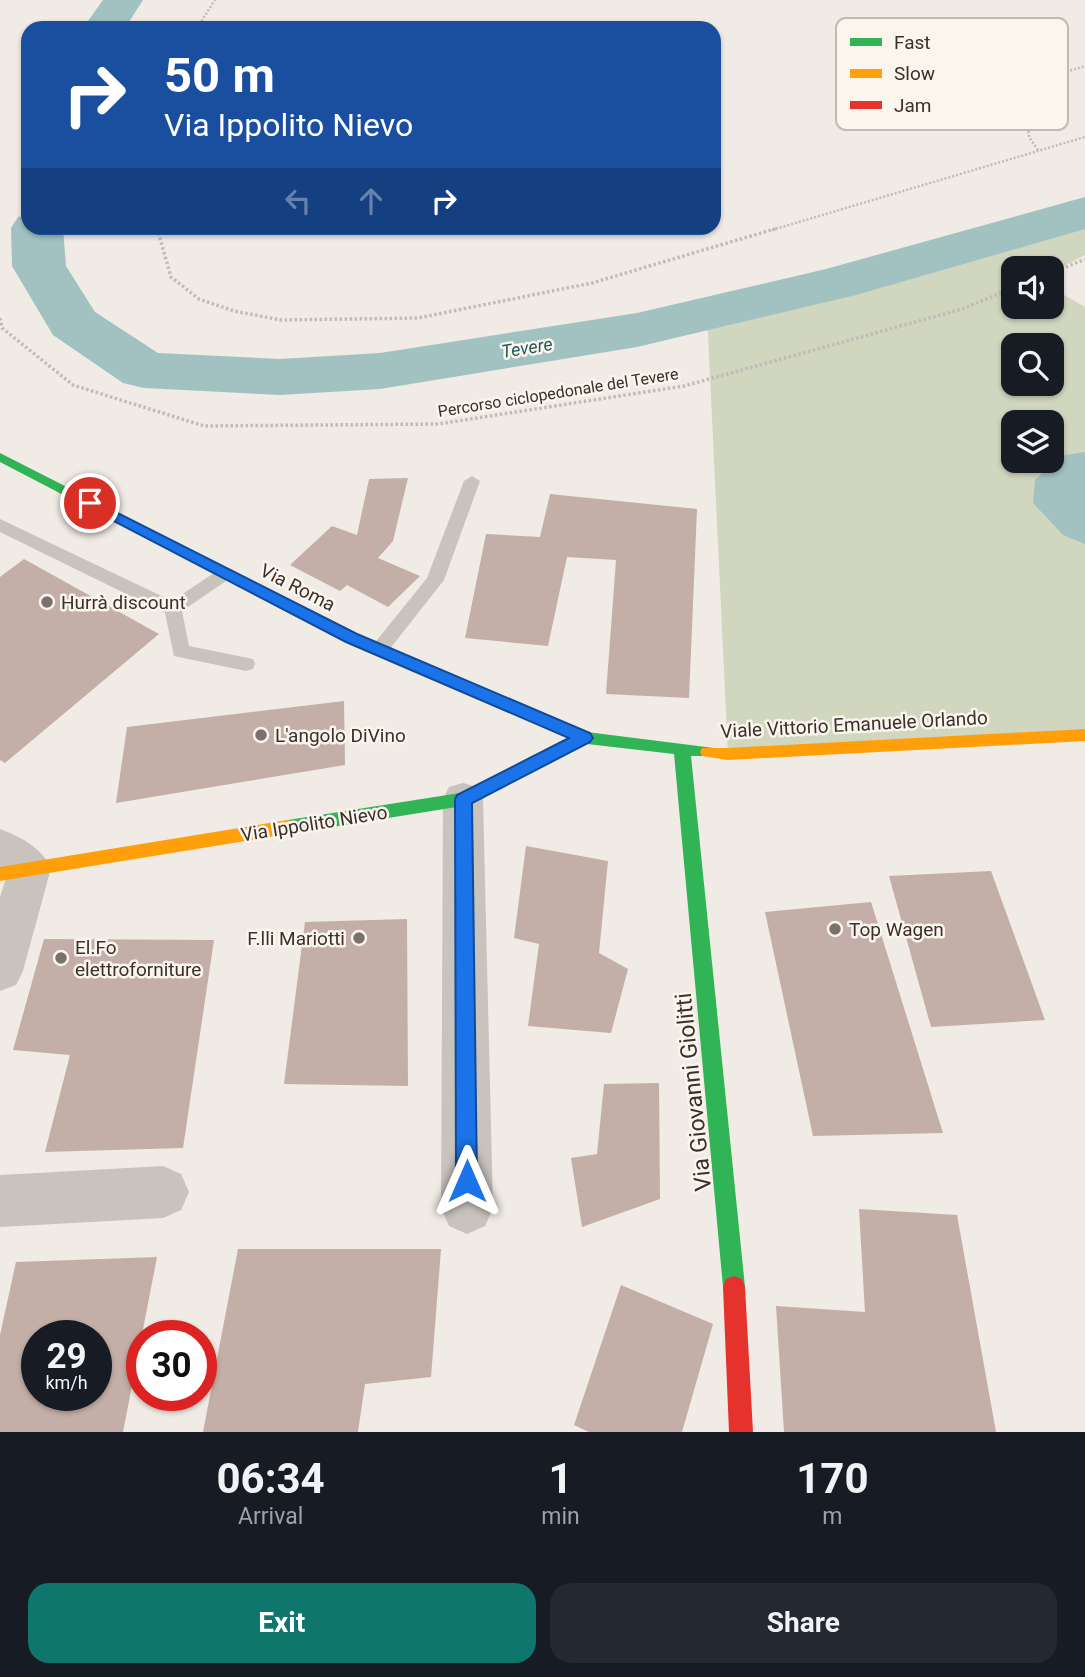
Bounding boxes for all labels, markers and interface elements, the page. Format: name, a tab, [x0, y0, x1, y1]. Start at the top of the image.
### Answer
legend	[836, 18, 1068, 130]
text: Fast	[894, 31, 931, 54]
text: 50 m	[164, 47, 275, 104]
icon: right	[49, 49, 140, 140]
text: Slow	[894, 62, 935, 85]
text: Jam	[894, 94, 931, 117]
text: Via Ippolito Nievo	[164, 106, 413, 144]
icon: left	[279, 182, 317, 220]
icon: ahead	[352, 182, 390, 220]
icon: right	[425, 182, 463, 220]
map controls	[1001, 256, 1064, 473]
button: sound	[1001, 256, 1064, 319]
water label: Tevere	[500, 333, 554, 362]
button: search	[1001, 333, 1064, 396]
street label: Percorso ciclopedonale del Tevere	[436, 364, 680, 421]
button: layers	[1001, 410, 1064, 473]
pin	[60, 473, 120, 533]
icon: arrive	[71, 484, 109, 522]
street label: Via Roma	[256, 559, 339, 616]
place label: Hurrà discount	[61, 591, 186, 614]
marker: Hurrà discount	[39, 594, 55, 610]
street label: Viale Vittorio Emanuele Orlando	[720, 706, 988, 743]
place label: L'angolo DiVino	[275, 724, 406, 747]
marker: L'angolo DiVino	[253, 727, 269, 743]
street label: Via Ippolito Nievo	[239, 801, 389, 846]
place label: Top Wagen	[849, 918, 944, 941]
marker: Top Wagen	[827, 921, 843, 937]
place label: F.lli Mariotti	[247, 927, 345, 950]
marker: F.lli Mariotti	[351, 930, 367, 946]
place label: El.Fo elettroforniture	[75, 936, 201, 981]
marker: El.Fo elettroforniture	[53, 950, 69, 966]
street label: Via Giovanni Giolitti	[670, 992, 717, 1192]
position arrow	[430, 1144, 504, 1218]
speed limit sign: 30	[126, 1320, 217, 1411]
text: 29	[46, 1336, 87, 1377]
text: km/h	[45, 1372, 88, 1393]
text: 06:34	[217, 1454, 325, 1503]
text: 1	[548, 1454, 573, 1503]
text: 170	[796, 1454, 869, 1503]
text: Arrival	[238, 1503, 303, 1530]
text: min	[541, 1503, 580, 1530]
text: m	[822, 1503, 842, 1530]
button: Exit	[28, 1583, 536, 1663]
button: Share	[550, 1583, 1057, 1663]

